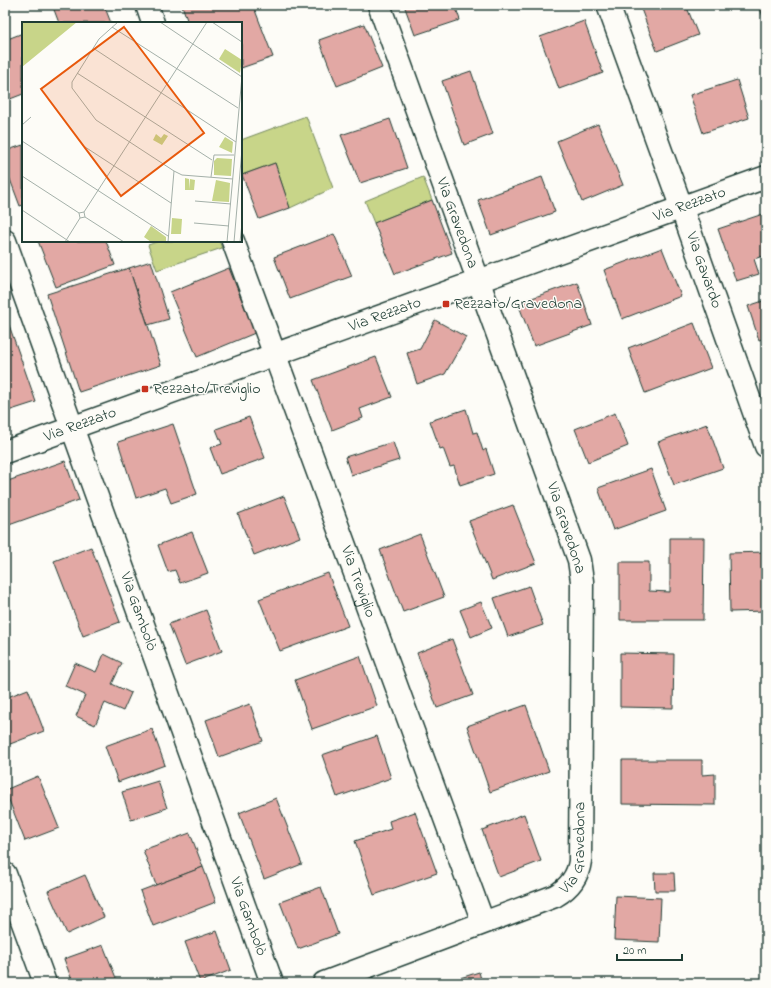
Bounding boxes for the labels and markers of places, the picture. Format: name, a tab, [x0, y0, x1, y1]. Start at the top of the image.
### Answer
place label: Rezzato/Gravedona	[454, 292, 582, 316]
marker: Rezzato/Gravedona	[441, 299, 451, 309]
place label: Rezzato/Treviglio	[153, 377, 261, 401]
marker: Rezzato/Treviglio	[140, 384, 150, 394]

